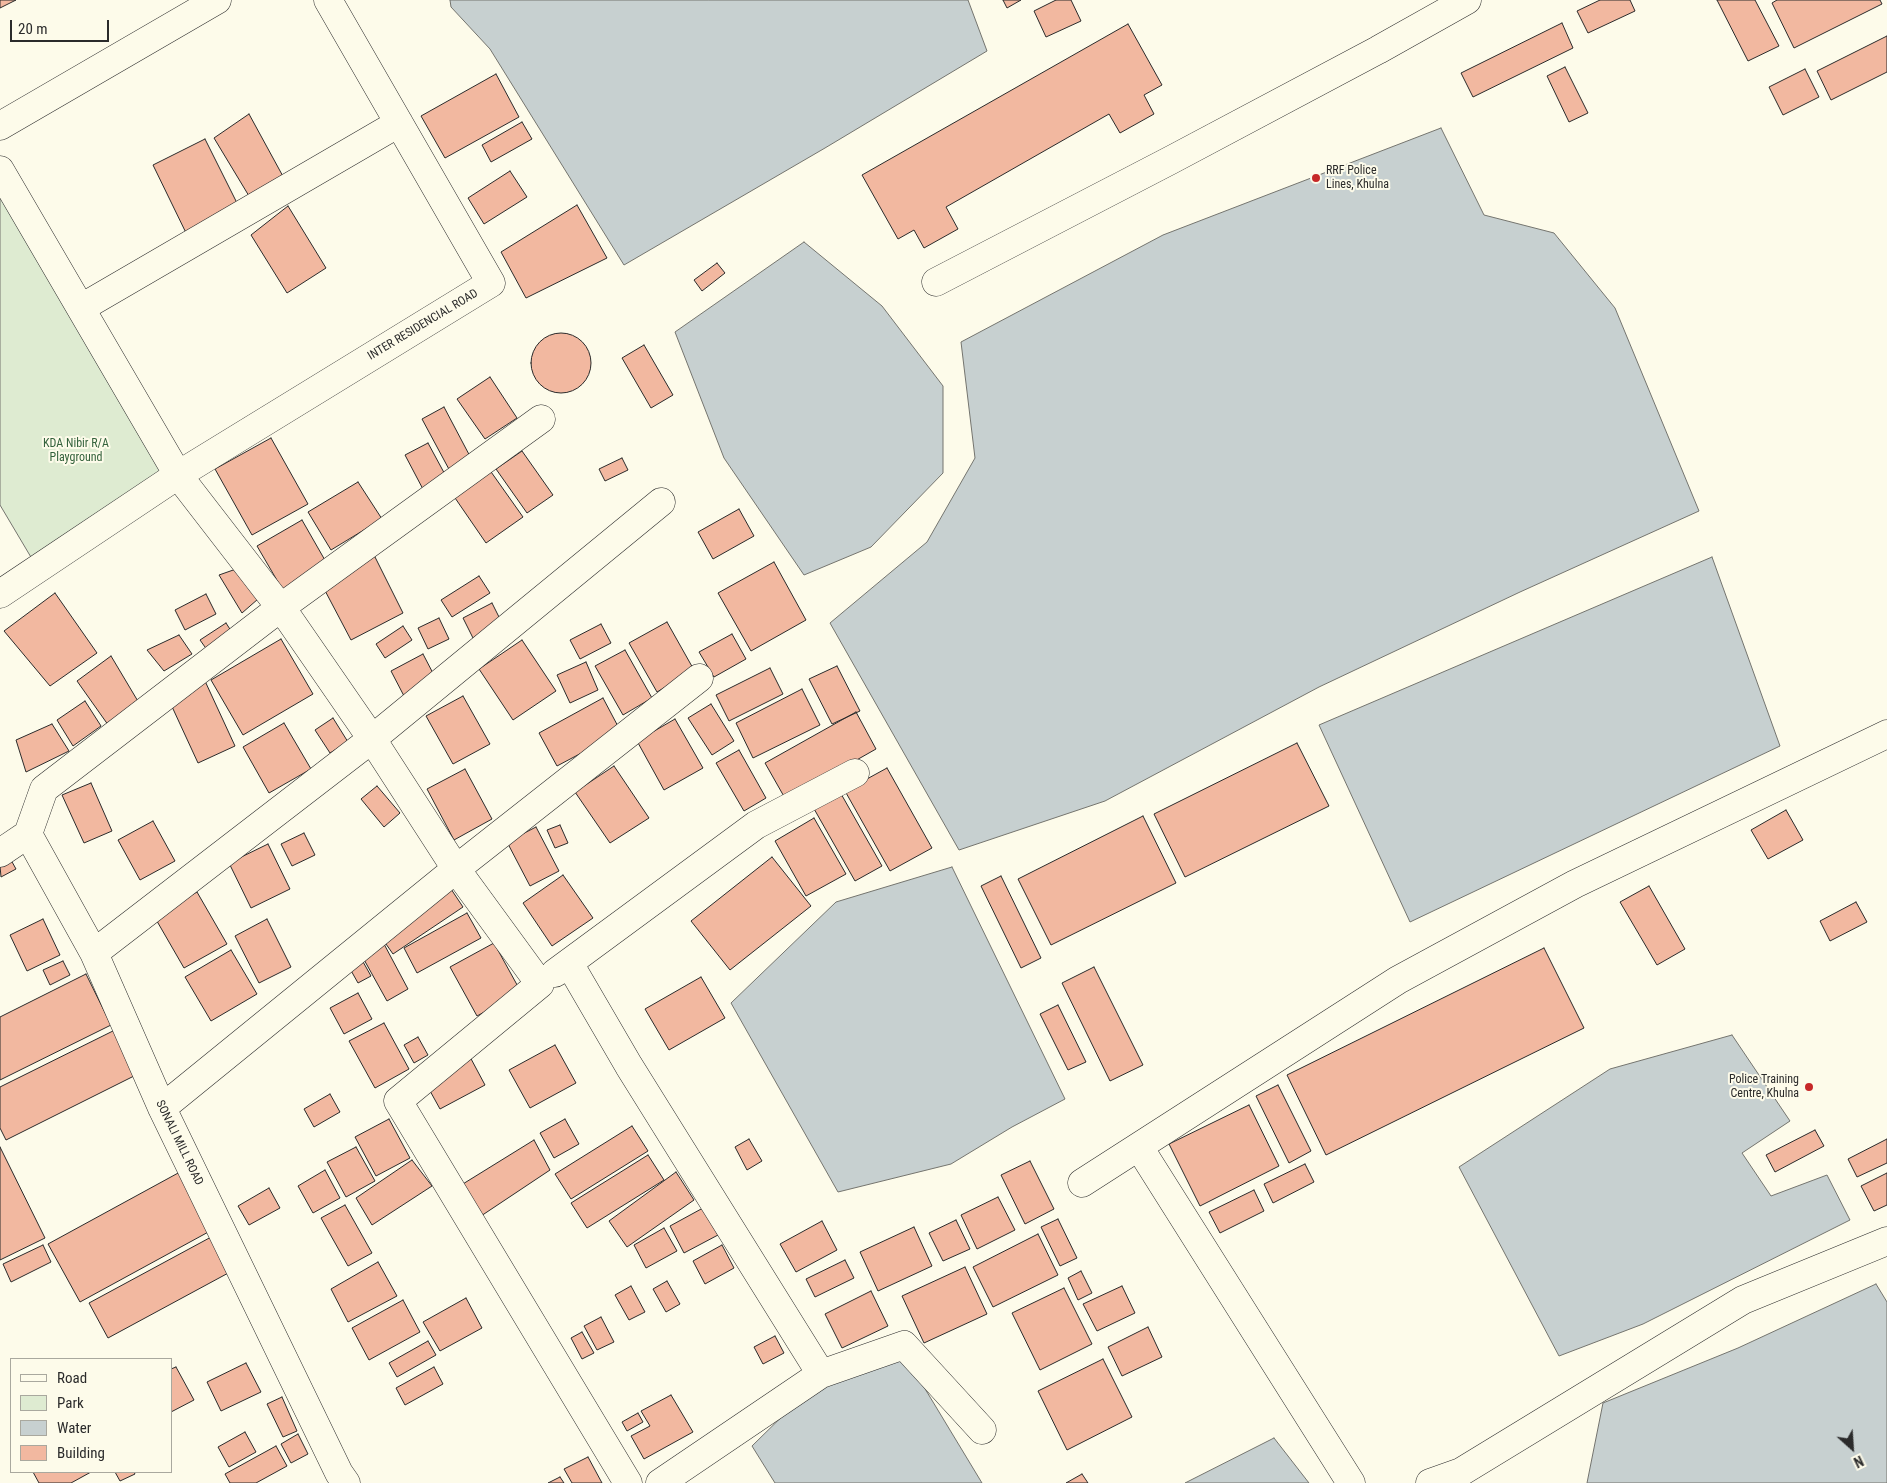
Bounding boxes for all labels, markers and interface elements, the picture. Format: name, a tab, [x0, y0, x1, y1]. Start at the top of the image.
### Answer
scale bar	[12, 10, 111, 42]
text: 20 m	[18, 20, 48, 38]
place label: RRF Police Lines, Khulna	[1326, 164, 1389, 192]
marker: RRF Police Lines, Khulna	[1310, 172, 1322, 184]
street label: INTER RESIDENCIAL ROAD	[365, 286, 481, 364]
park label: KDA Nibir R/A Playground	[43, 437, 109, 465]
place label: Police Training Centre, Khulna	[1729, 1073, 1799, 1101]
marker: Police Training Centre, Khulna	[1803, 1081, 1815, 1093]
street label: SONALI MILL ROAD	[152, 1098, 206, 1188]
legend	[10, 1358, 172, 1473]
text: Road	[57, 1369, 87, 1387]
text: Park	[57, 1394, 84, 1412]
text: Water	[57, 1419, 91, 1437]
north arrow	[1827, 1423, 1877, 1473]
text: Building	[57, 1444, 105, 1462]
text: N	[1851, 1452, 1866, 1471]

